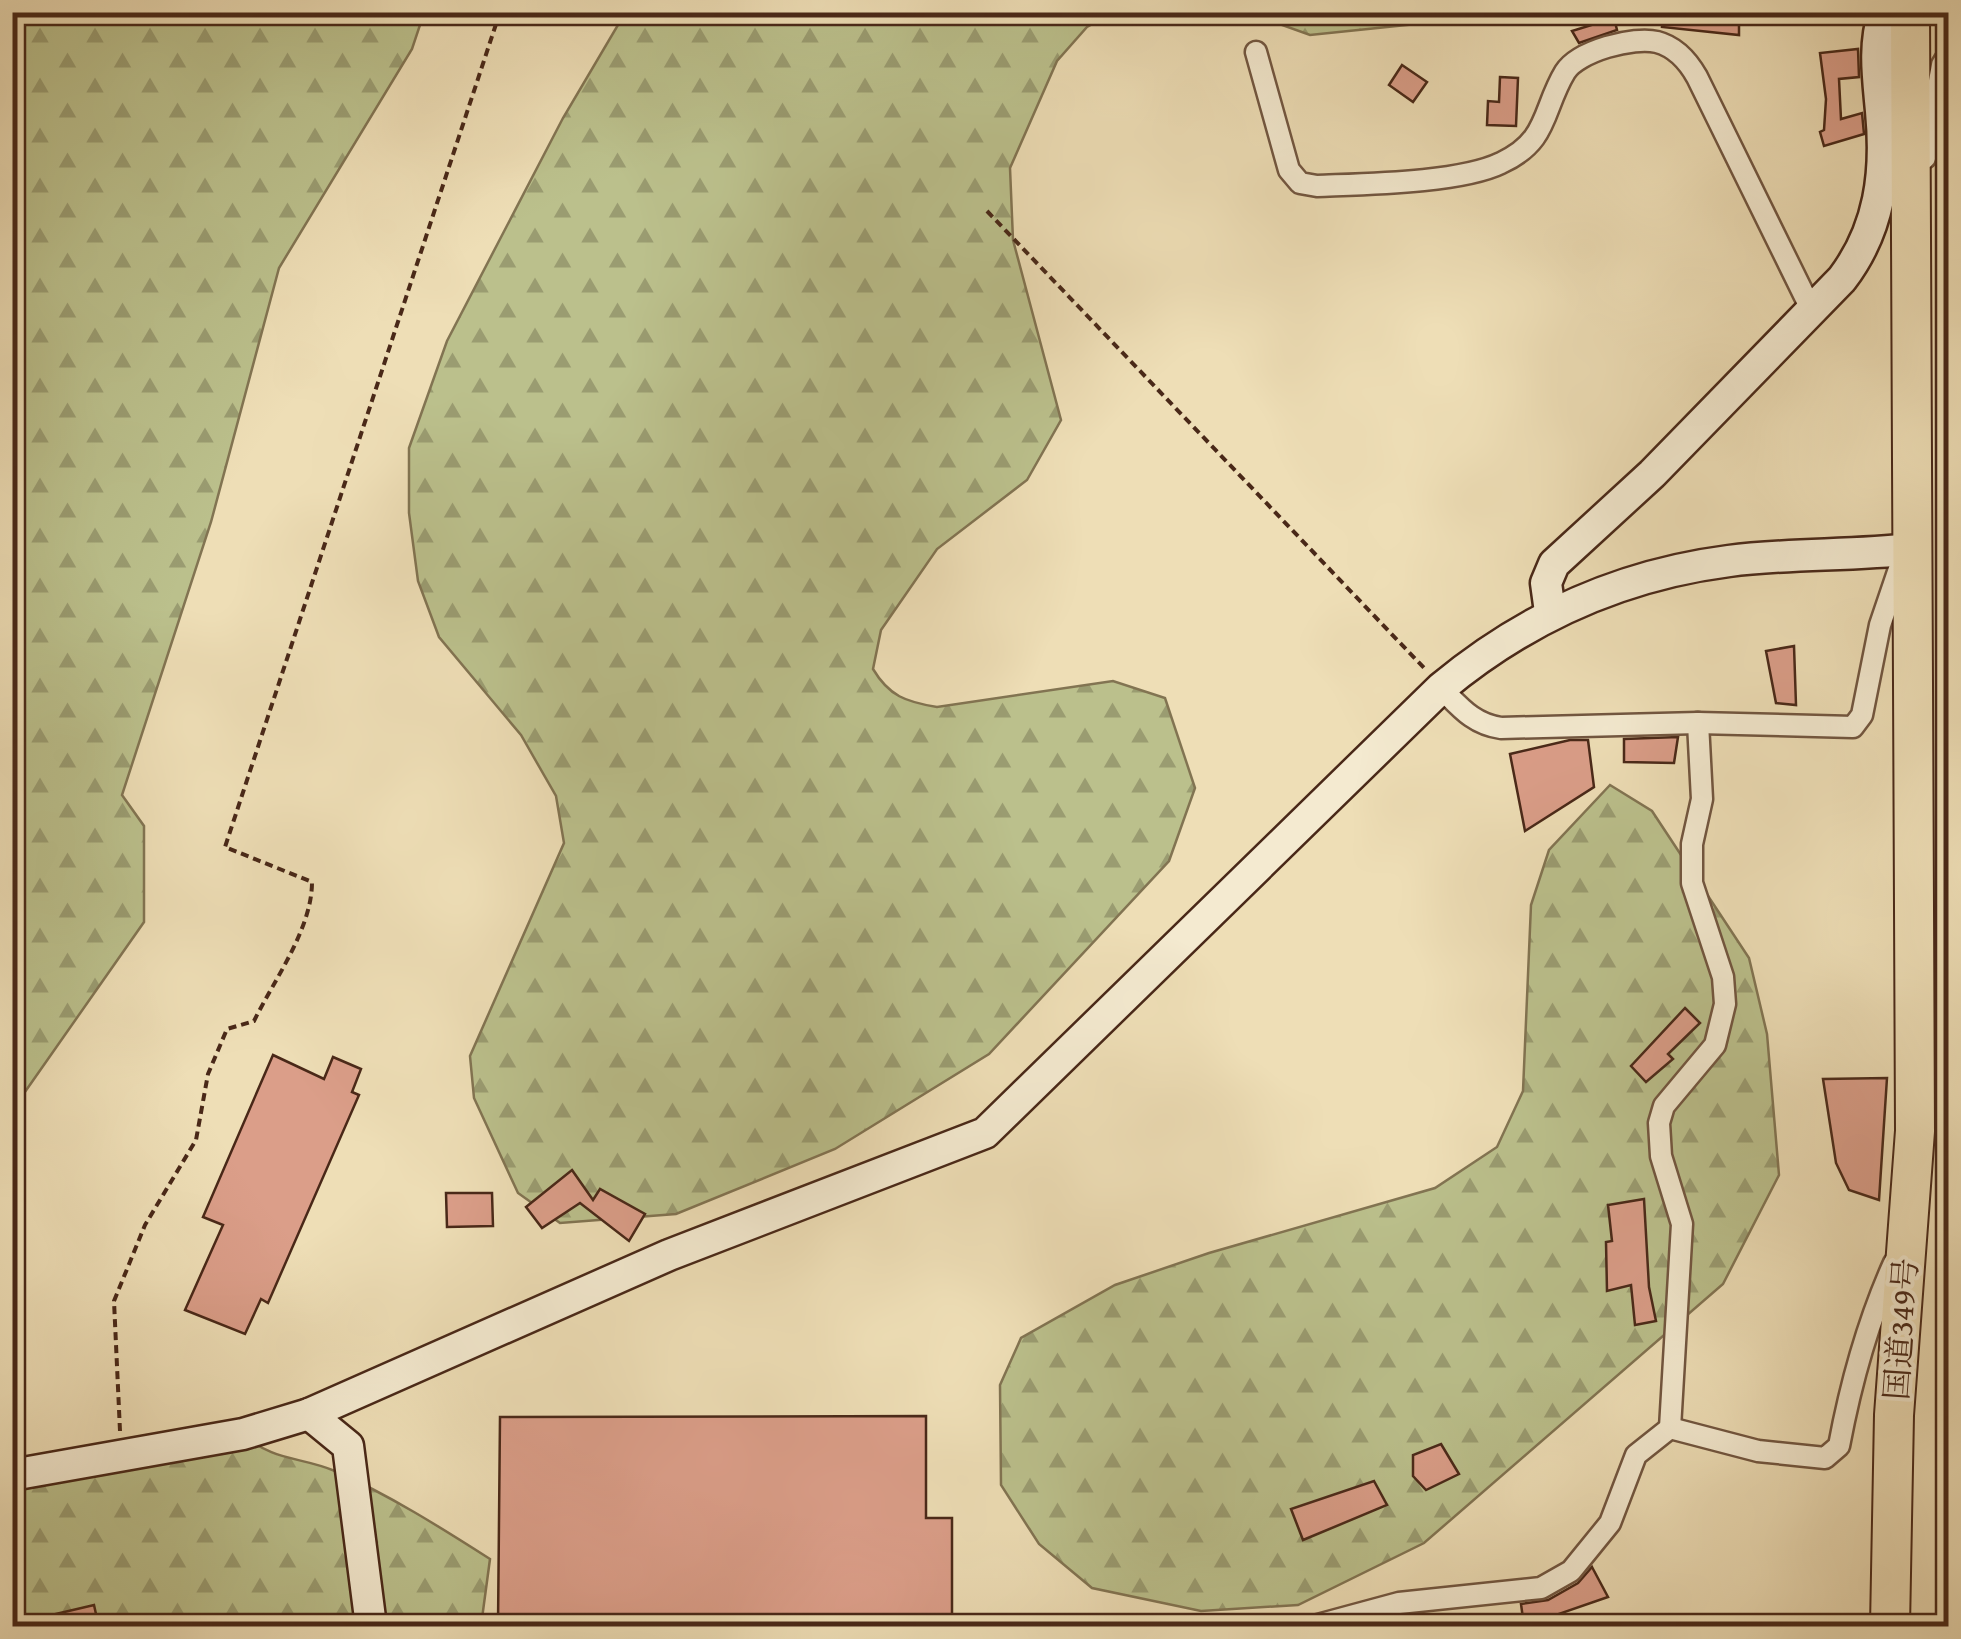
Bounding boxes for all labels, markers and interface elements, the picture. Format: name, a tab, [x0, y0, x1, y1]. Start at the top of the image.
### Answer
street label: 国道349号	[1872, 1256, 1929, 1402]

